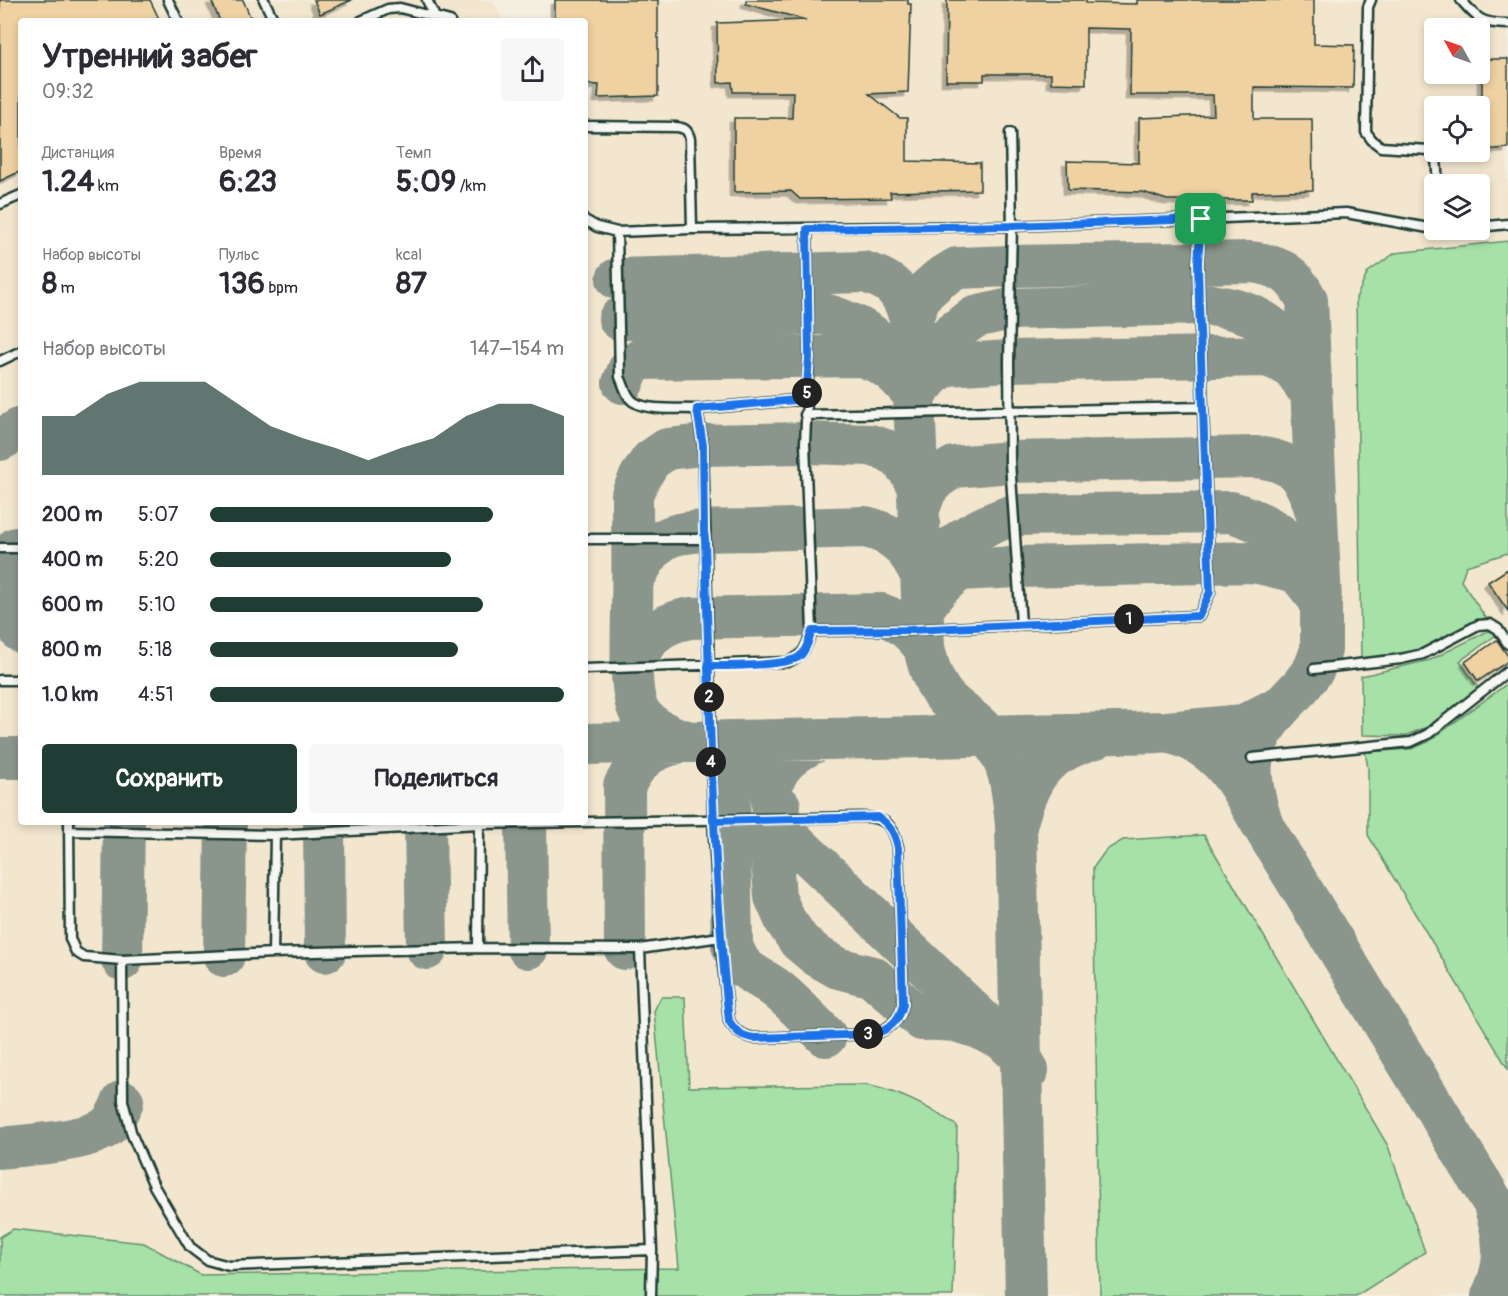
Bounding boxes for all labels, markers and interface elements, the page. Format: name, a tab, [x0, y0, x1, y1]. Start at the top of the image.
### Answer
north arrow	[1424, 18, 1490, 84]
map controls	[1424, 18, 1490, 240]
text: Утренний забег	[42, 36, 258, 77]
button: share	[501, 38, 564, 101]
text: 09:32	[42, 79, 94, 104]
button: locate	[1424, 96, 1490, 162]
text: Дистанция	[42, 143, 115, 163]
text: Время	[219, 143, 262, 163]
text: Темп	[396, 143, 431, 163]
text: 1.24	[42, 163, 94, 200]
text: 6:23	[219, 163, 277, 200]
text: 5:09	[396, 163, 456, 200]
button: layers	[1424, 174, 1490, 240]
text: km	[94, 176, 119, 196]
text: /km	[456, 176, 486, 196]
pin	[1175, 193, 1226, 244]
icon: arrive	[1184, 202, 1217, 235]
text: Набор высоты	[42, 245, 141, 265]
text: Пульс	[219, 245, 259, 265]
text: kcal	[396, 245, 422, 265]
text: 8	[42, 265, 57, 302]
text: 136	[219, 265, 265, 302]
text: 87	[396, 265, 427, 302]
text: m	[57, 278, 75, 298]
text: bpm	[265, 278, 298, 298]
text: Набор высоты	[42, 336, 166, 361]
text: 147–154 m	[470, 336, 564, 361]
pin: 5	[792, 378, 822, 408]
text: 5	[803, 383, 811, 403]
text: 200 m	[42, 502, 103, 527]
text: 5:07	[138, 502, 178, 527]
text: 400 m	[42, 547, 103, 572]
text: 5:20	[138, 547, 179, 572]
text: 600 m	[42, 592, 103, 617]
text: 5:10	[138, 592, 176, 617]
pin: 1	[1114, 604, 1144, 634]
text: 1	[1126, 609, 1132, 629]
text: 800 m	[42, 637, 102, 662]
text: 5:18	[138, 637, 172, 662]
text: 1.0 km	[42, 682, 98, 707]
text: 4:51	[138, 682, 174, 707]
pin: 2	[694, 682, 724, 712]
text: 2	[705, 687, 713, 707]
button: Сохранить	[42, 744, 297, 813]
button: Поделиться	[309, 744, 564, 813]
pin: 4	[696, 747, 726, 777]
text: 4	[706, 752, 716, 772]
pin: 3	[853, 1019, 883, 1049]
text: 3	[864, 1024, 872, 1044]

